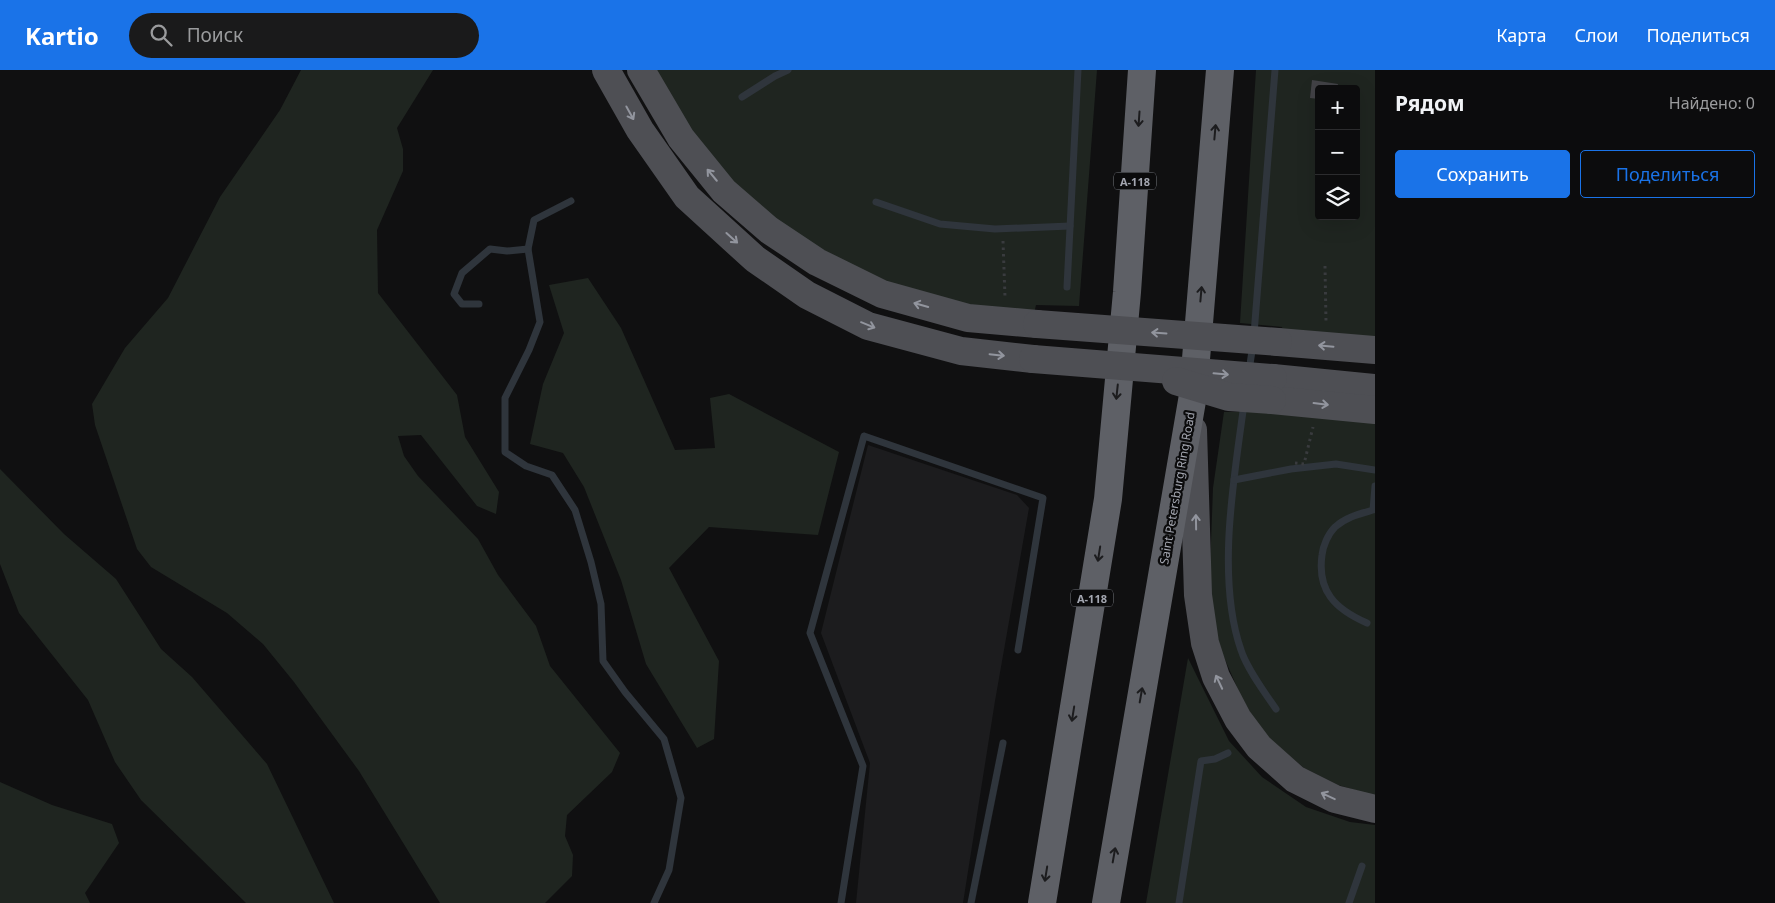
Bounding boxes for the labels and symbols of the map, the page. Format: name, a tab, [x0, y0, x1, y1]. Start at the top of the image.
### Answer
one-way arrow	[626, 105, 636, 119]
one-way arrow	[1134, 110, 1144, 126]
one-way arrow	[1210, 124, 1219, 140]
one-way arrow	[706, 169, 717, 182]
road number: А-118	[1114, 172, 1156, 190]
one-way arrow	[725, 232, 738, 244]
one-way arrow	[1196, 286, 1206, 302]
one-way arrow	[913, 300, 929, 309]
one-way arrow	[860, 321, 875, 330]
one-way arrow	[1152, 328, 1168, 338]
one-way arrow	[1319, 341, 1335, 351]
one-way arrow	[989, 350, 1005, 360]
one-way arrow	[1213, 369, 1229, 379]
one-way arrow	[1112, 384, 1122, 400]
one-way arrow	[1312, 399, 1328, 409]
street label: Saint Petersburg Ring Road	[1155, 410, 1199, 566]
one-way arrow	[1191, 514, 1201, 530]
one-way arrow	[1093, 545, 1103, 561]
road number: А-118	[1071, 590, 1113, 606]
one-way arrow	[1214, 674, 1224, 689]
one-way arrow	[1137, 687, 1147, 703]
one-way arrow	[1068, 706, 1078, 722]
one-way arrow	[1321, 790, 1336, 800]
one-way arrow	[1109, 847, 1119, 863]
one-way arrow	[1041, 866, 1051, 882]

